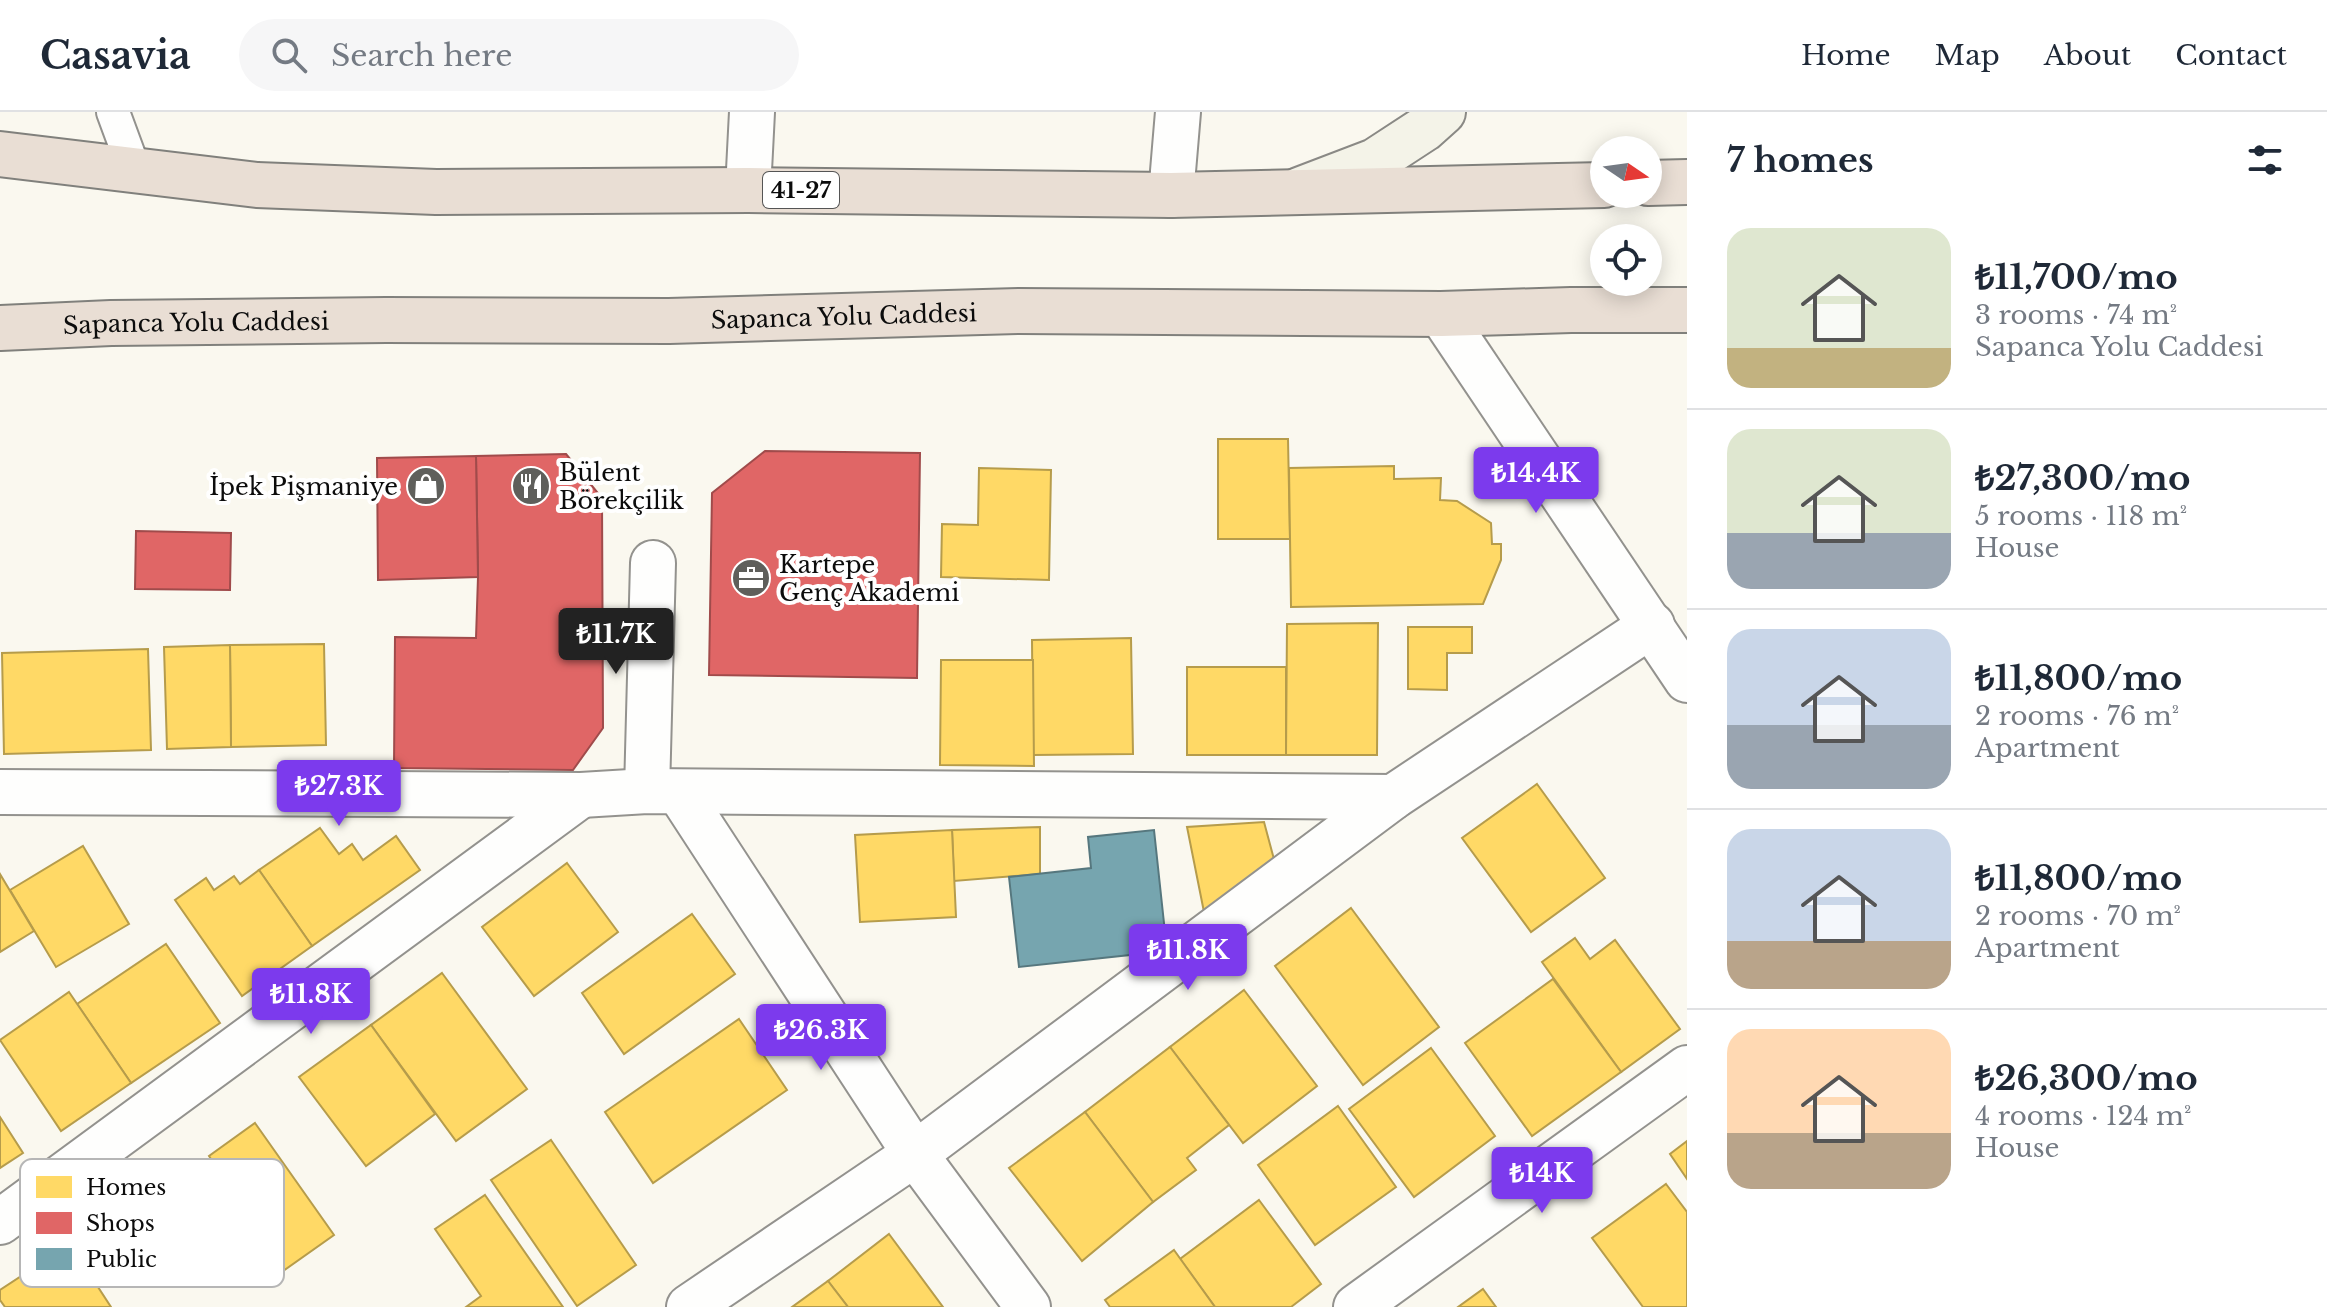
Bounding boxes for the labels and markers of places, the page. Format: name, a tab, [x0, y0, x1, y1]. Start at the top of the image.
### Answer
pin: ₺14.4K	[1471, 447, 1601, 515]
place label: Bülent Börekçilik	[559, 458, 684, 515]
shop icon: İpek Pişmaniye	[405, 465, 447, 507]
restaurant icon: Bülent Börekçilik	[510, 465, 552, 507]
place label: İpek Pişmaniye	[209, 472, 398, 501]
place label: Kartepe Genç Akademi	[779, 550, 959, 607]
office icon: Kartepe Genç Akademi	[730, 557, 772, 599]
pin: ₺11.7K	[551, 608, 681, 676]
pin: ₺27.3K	[274, 760, 404, 828]
pin: ₺11.8K	[1123, 924, 1253, 992]
pin: ₺11.8K	[246, 968, 376, 1036]
pin: ₺26.3K	[756, 1004, 886, 1072]
pin: ₺14K	[1495, 1147, 1589, 1215]

